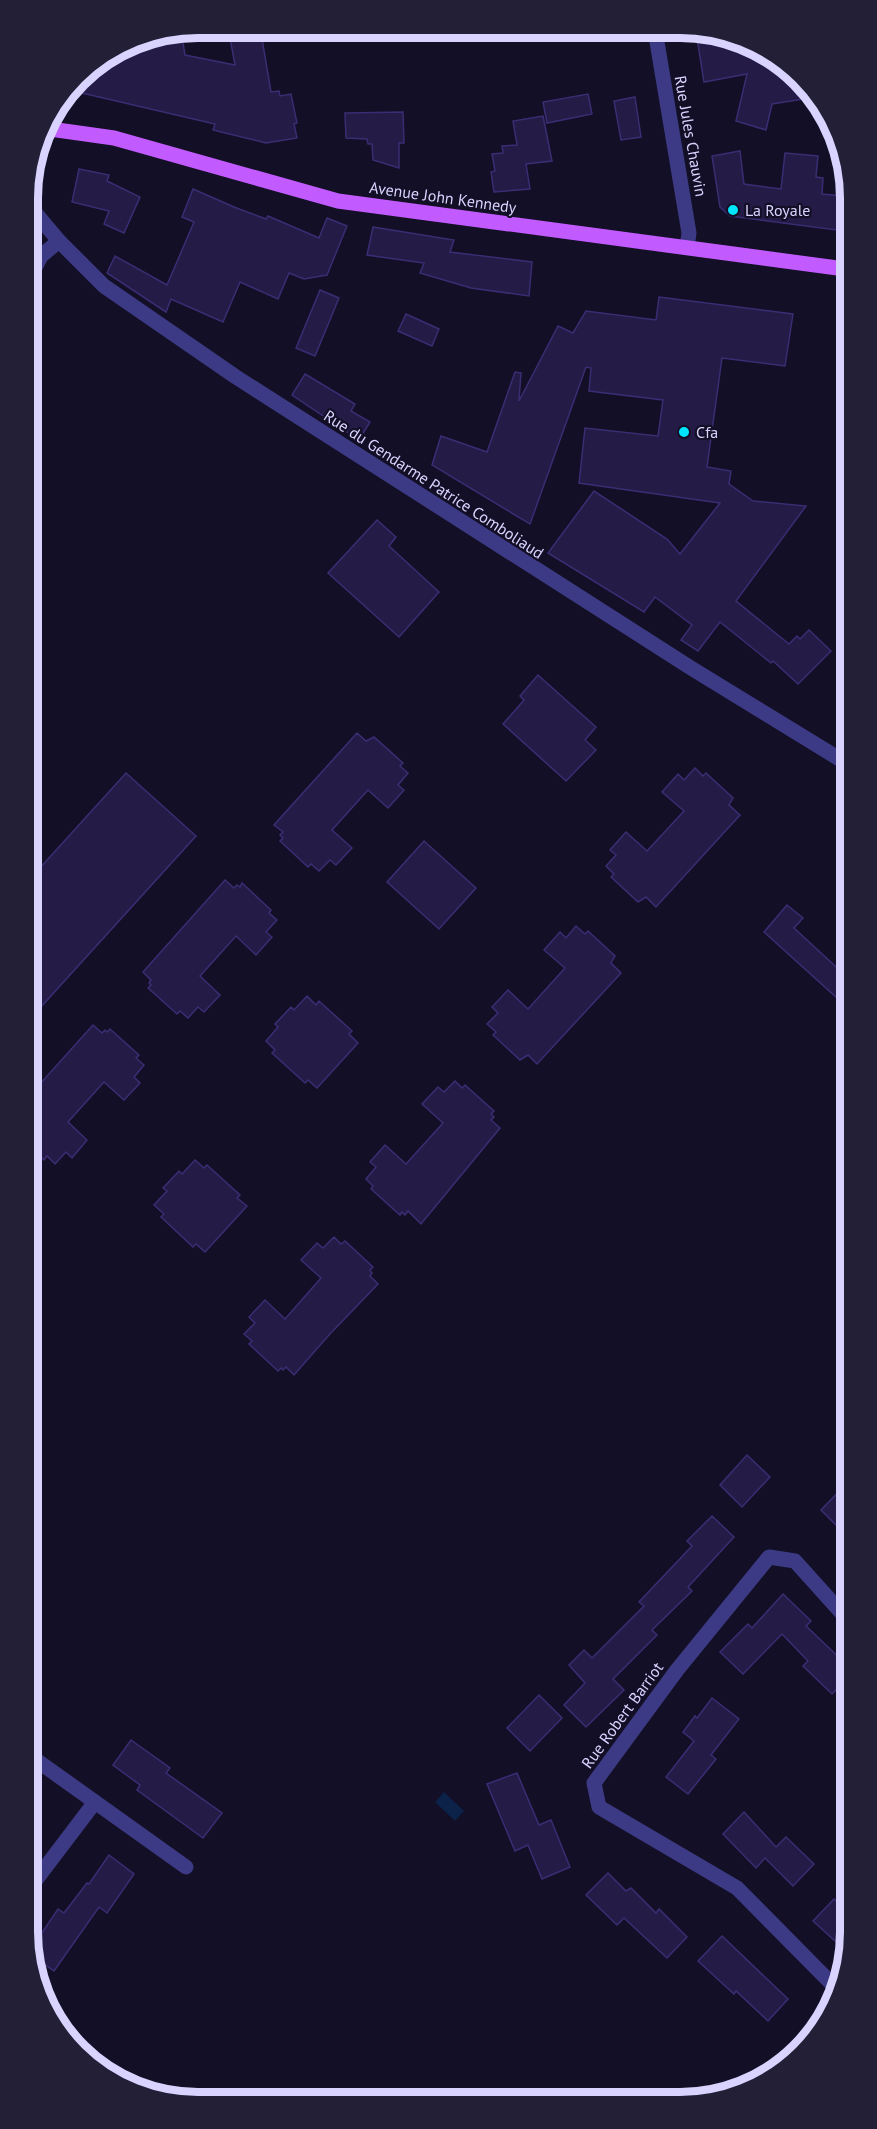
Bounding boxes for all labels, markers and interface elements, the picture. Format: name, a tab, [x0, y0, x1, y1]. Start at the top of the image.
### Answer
street label: Rue Jules Chauvin	[670, 74, 712, 198]
street label: Avenue John Kennedy	[368, 177, 518, 217]
place label: La Royale	[745, 200, 811, 220]
marker: La Royale	[726, 203, 740, 217]
street label: Rue du Gendarme Patrice Comboliaud	[320, 405, 548, 563]
place label: Cfa	[696, 422, 718, 442]
marker: Cfa	[677, 425, 691, 439]
street label: Rue Robert Barriot	[577, 1657, 668, 1772]

